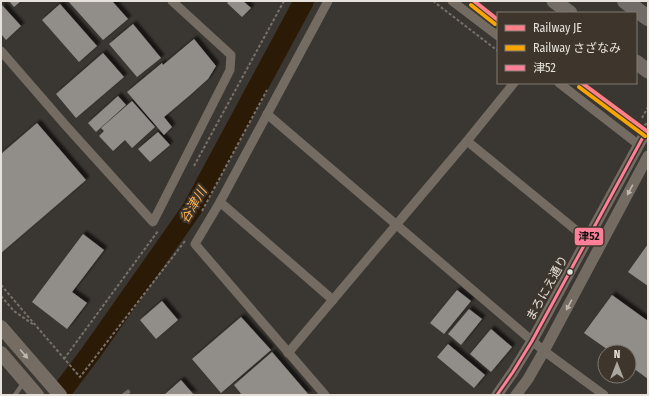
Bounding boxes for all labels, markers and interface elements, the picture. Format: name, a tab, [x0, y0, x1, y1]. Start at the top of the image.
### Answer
legend	[497, 12, 637, 84]
text: Railway JE	[533, 21, 582, 35]
text: Railway さざなみ	[533, 41, 621, 55]
text: 津52	[533, 61, 556, 75]
water label: 谷津川	[177, 183, 210, 226]
one-way arrow	[626, 184, 633, 196]
line badge: 津52	[574, 227, 604, 246]
text: 津52	[578, 230, 600, 243]
street label: まろにえ通り	[523, 253, 571, 323]
unlabelled marker	[565, 267, 575, 277]
one-way arrow	[565, 299, 572, 311]
north arrow	[597, 344, 637, 384]
text: N	[614, 348, 620, 361]
one-way arrow	[20, 349, 29, 359]

